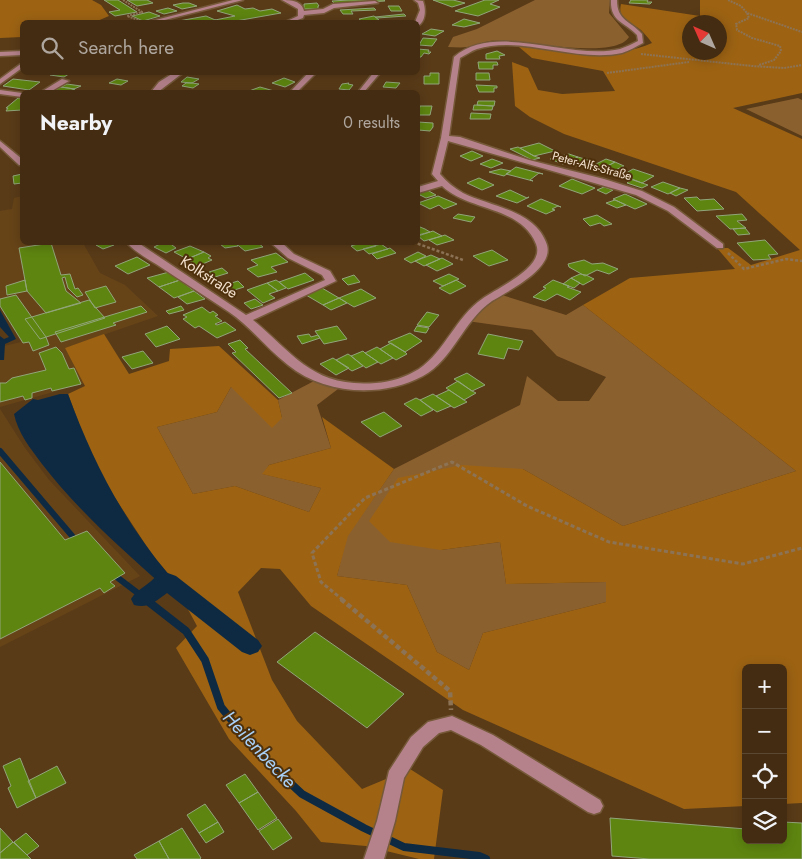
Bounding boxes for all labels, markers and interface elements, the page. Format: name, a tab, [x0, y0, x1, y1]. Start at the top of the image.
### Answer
north arrow	[682, 15, 727, 60]
search box	[20, 20, 420, 75]
icon: search	[38, 34, 66, 62]
text: Search here	[78, 34, 174, 61]
text: Nearby	[40, 108, 112, 138]
text: 0 results	[343, 111, 400, 134]
street label: Peter-Alfs-Straße	[550, 147, 634, 185]
street label: Kolkstraße	[176, 250, 242, 304]
map controls	[742, 664, 787, 844]
button: +	[742, 664, 787, 709]
water label: Heilenbecke	[217, 705, 303, 794]
button: −	[742, 709, 787, 754]
button: locate	[742, 754, 787, 799]
button: layers	[742, 799, 787, 844]

